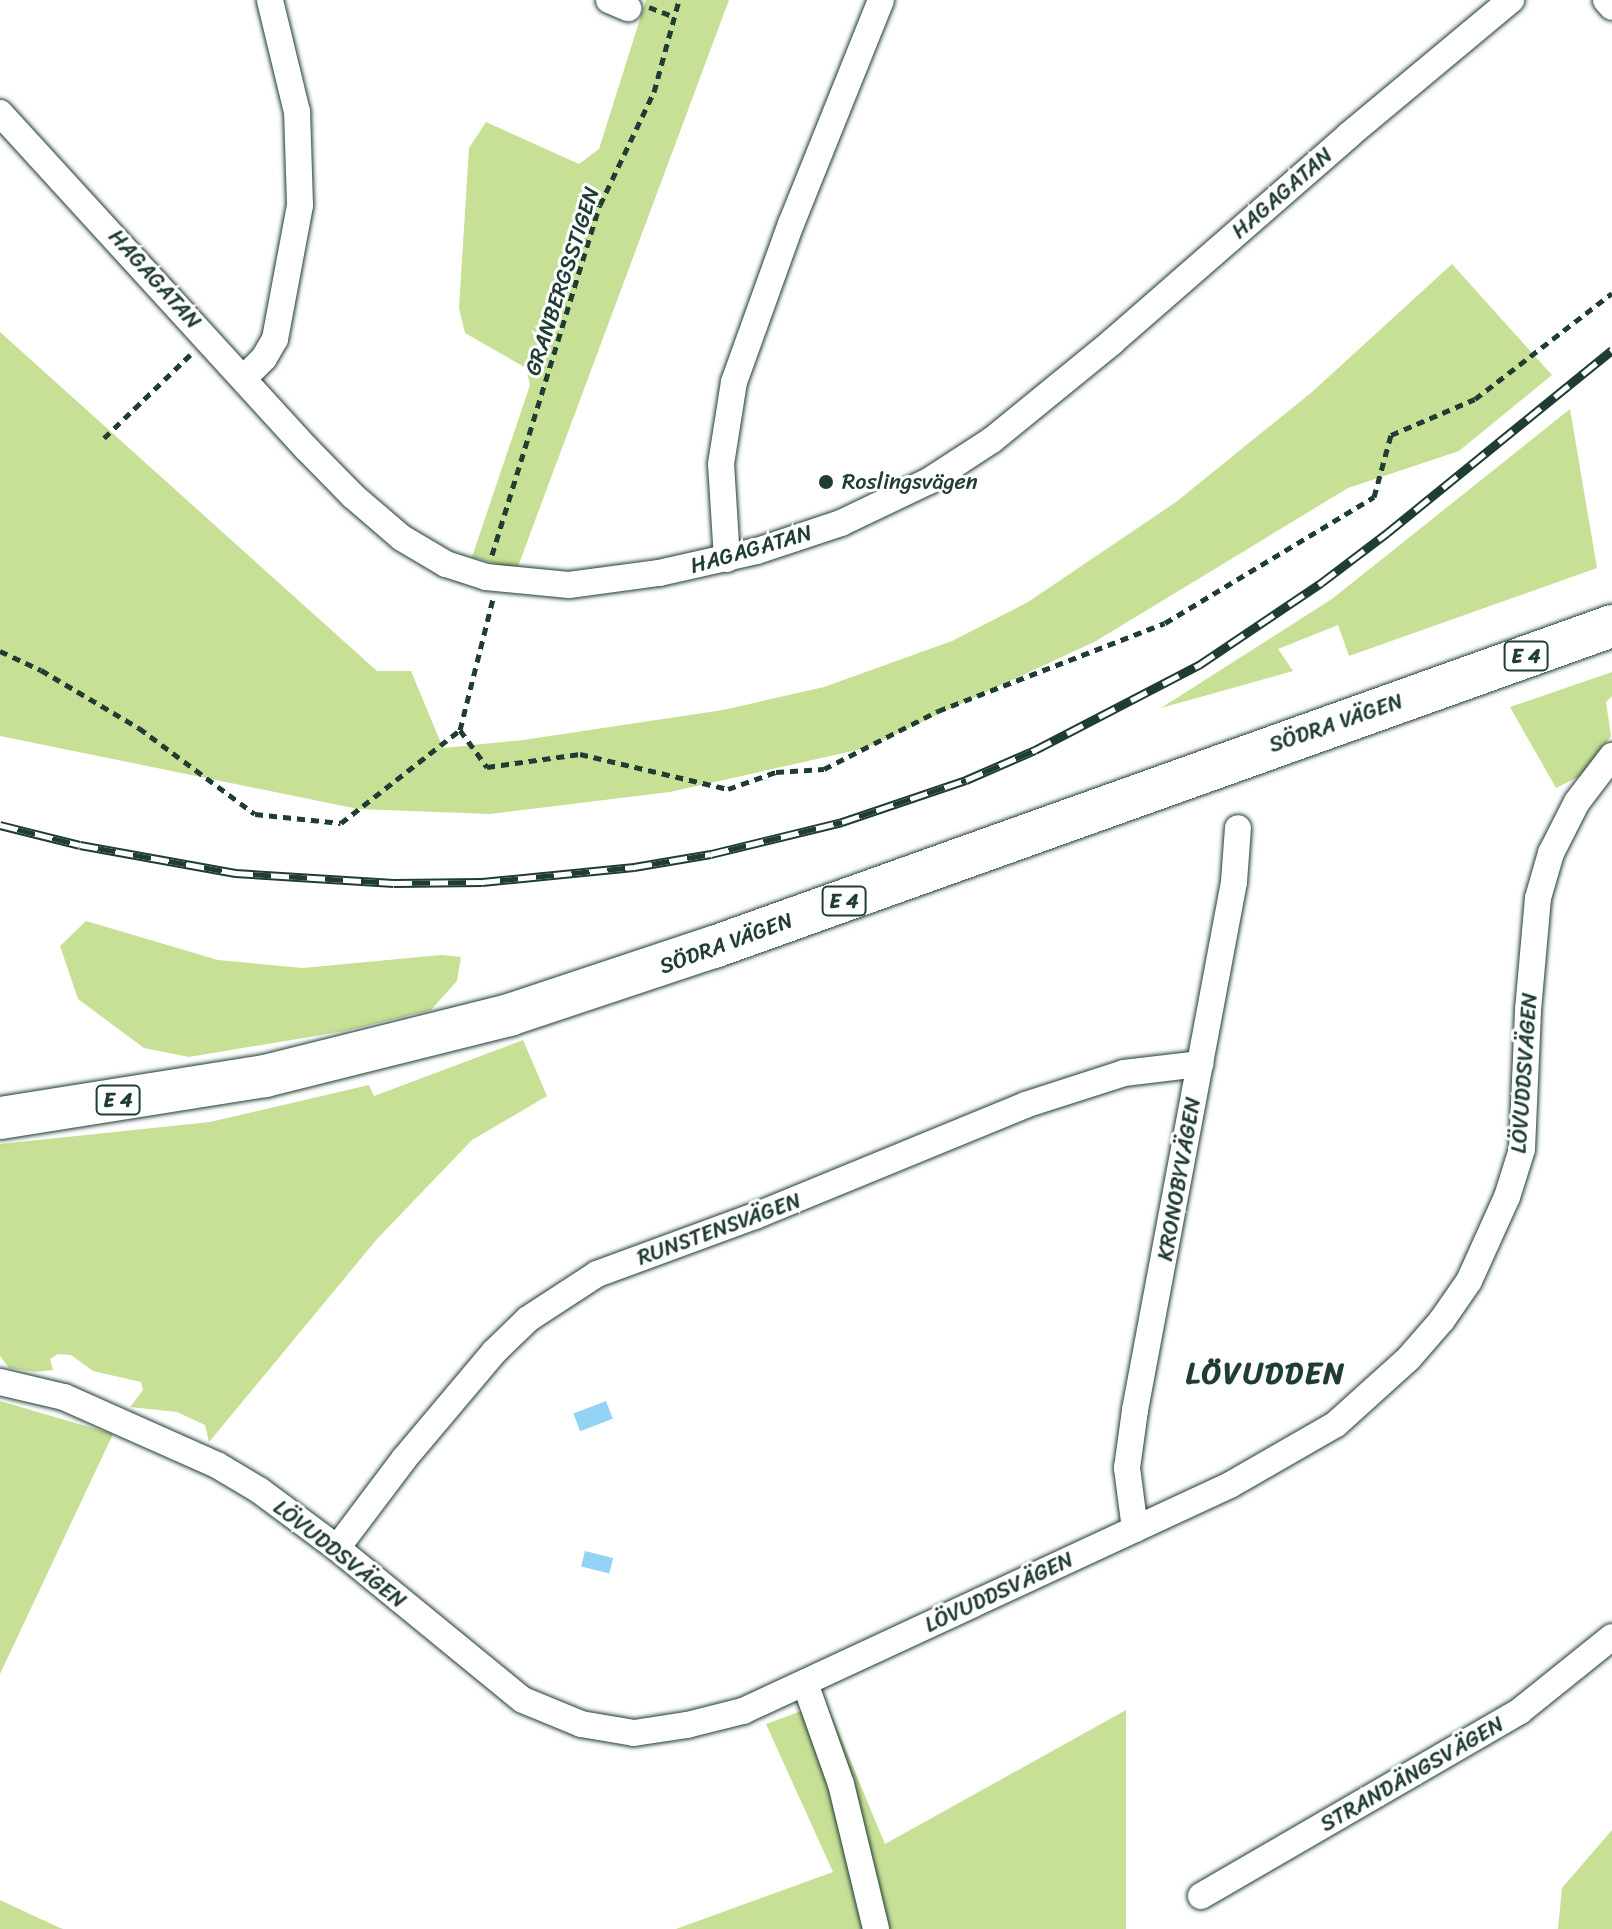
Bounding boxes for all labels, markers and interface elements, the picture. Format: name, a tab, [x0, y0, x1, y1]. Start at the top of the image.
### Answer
street label: HAGAGATAN	[1226, 142, 1338, 244]
street label: GRANBERGSSTIGEN	[519, 183, 605, 379]
street label: HAGAGATAN	[103, 224, 207, 334]
place label: Roslingsvägen	[842, 469, 978, 495]
marker: Roslingsvägen	[817, 473, 835, 491]
street label: HAGAGATAN	[687, 519, 815, 579]
road number: E 4	[1502, 640, 1550, 672]
street label: SÖDRA VÄGEN	[1265, 688, 1407, 758]
road number: E 4	[820, 885, 868, 917]
street label: SÖDRA VÄGEN	[656, 907, 796, 979]
street label: LÖVUDDSVÄGEN	[1505, 992, 1543, 1154]
road number: E 4	[94, 1084, 142, 1116]
street label: KRONOBYVÄGEN	[1152, 1095, 1206, 1263]
street label: RUNSTENSVÄGEN	[633, 1187, 805, 1271]
district label: LÖVUDDEN	[1186, 1355, 1346, 1391]
street label: LÖVUDDSVÄGEN	[268, 1494, 412, 1614]
street label: LÖVUDDSVÄGEN	[920, 1546, 1078, 1638]
street label: STRANDÄNGSVÄGEN	[1315, 1711, 1509, 1837]

